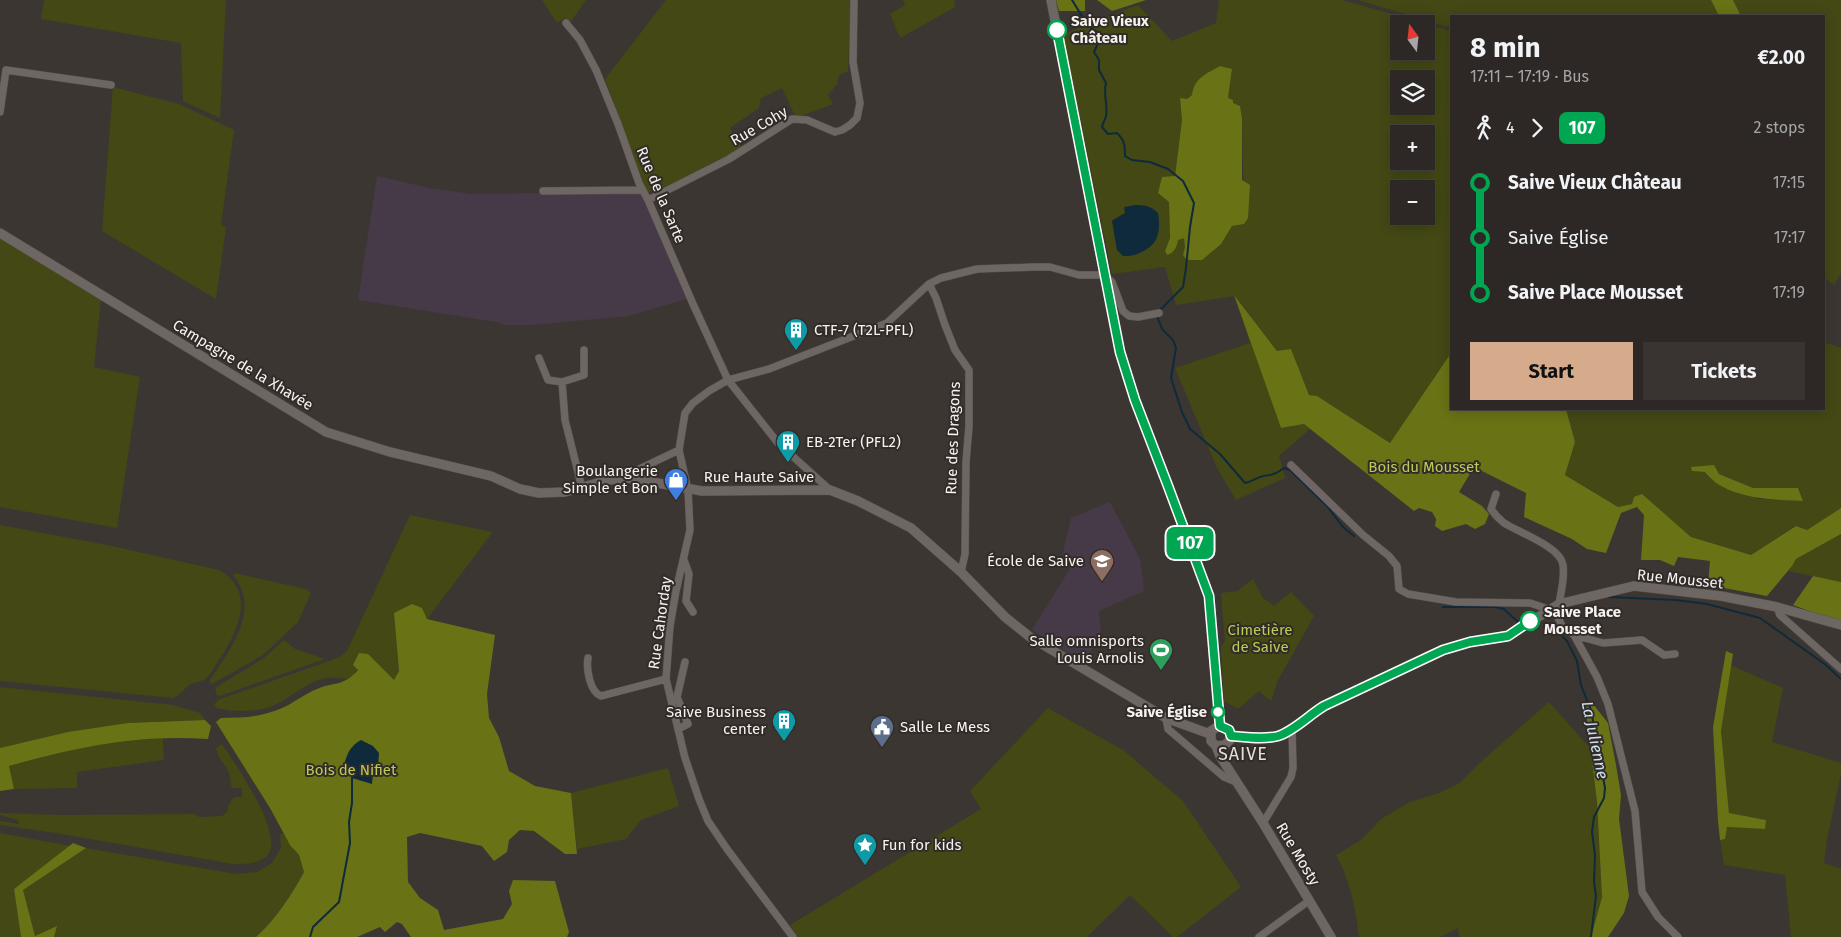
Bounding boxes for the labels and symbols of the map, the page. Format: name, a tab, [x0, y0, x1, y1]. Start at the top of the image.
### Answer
place label: Saive Vieux Château	[1071, 12, 1149, 47]
north arrow	[1390, 15, 1435, 60]
marker: Saive Vieux Château	[1047, 20, 1067, 40]
street label: Rue Cohy	[727, 102, 791, 150]
street label: Rue de la Sarte	[633, 144, 689, 246]
street label: Campagne de la Xhavée	[169, 316, 317, 414]
building icon: CTF-7 (T2L-PFL)	[783, 317, 809, 351]
place label: CTF-7 (T2L-PFL)	[814, 321, 914, 339]
street label: Rue des Dragons	[942, 381, 964, 495]
building icon: EB-2Ter (PFL2)	[775, 429, 801, 463]
place label: EB-2Ter (PFL2)	[806, 433, 901, 451]
park label: Bois du Mousset	[1368, 458, 1480, 476]
place label: Boulangerie Simple et Bon	[563, 462, 658, 497]
shop icon: Boulangerie Simple et Bon	[663, 467, 689, 501]
street label: Rue Haute Saive	[704, 468, 814, 486]
line badge: 107	[1161, 527, 1219, 559]
school or university icon: École de Saive	[1089, 548, 1115, 582]
place label: École de Saive	[987, 552, 1084, 570]
street label: Rue Mousset	[1636, 566, 1725, 593]
street label: Rue Cahorday	[645, 575, 676, 671]
place label: Saive Place Mousset	[1544, 603, 1621, 638]
marker: Saive Place Mousset	[1520, 611, 1540, 631]
park label: Cimetière de Saive	[1228, 621, 1293, 656]
place label: Salle omnisports Louis Arnolis	[1029, 632, 1144, 667]
sports icon: Salle omnisports Louis Arnolis	[1148, 637, 1174, 671]
water label: La Julienne	[1578, 699, 1612, 781]
place label: Saive Business center	[666, 703, 766, 738]
place label: Saive Église	[1126, 703, 1207, 721]
marker: Saive Église	[1211, 705, 1225, 719]
building icon: Saive Business center	[771, 708, 797, 742]
public building icon: Salle Le Mess	[869, 714, 895, 748]
place label: Salle Le Mess	[900, 718, 990, 736]
district label: SAIVE	[1218, 743, 1268, 765]
park label: Bois de Nifiet	[306, 761, 397, 779]
street label: Rue Mosty	[1272, 819, 1324, 889]
place icon: Fun for kids	[852, 832, 878, 866]
place label: Fun for kids	[882, 836, 962, 854]

